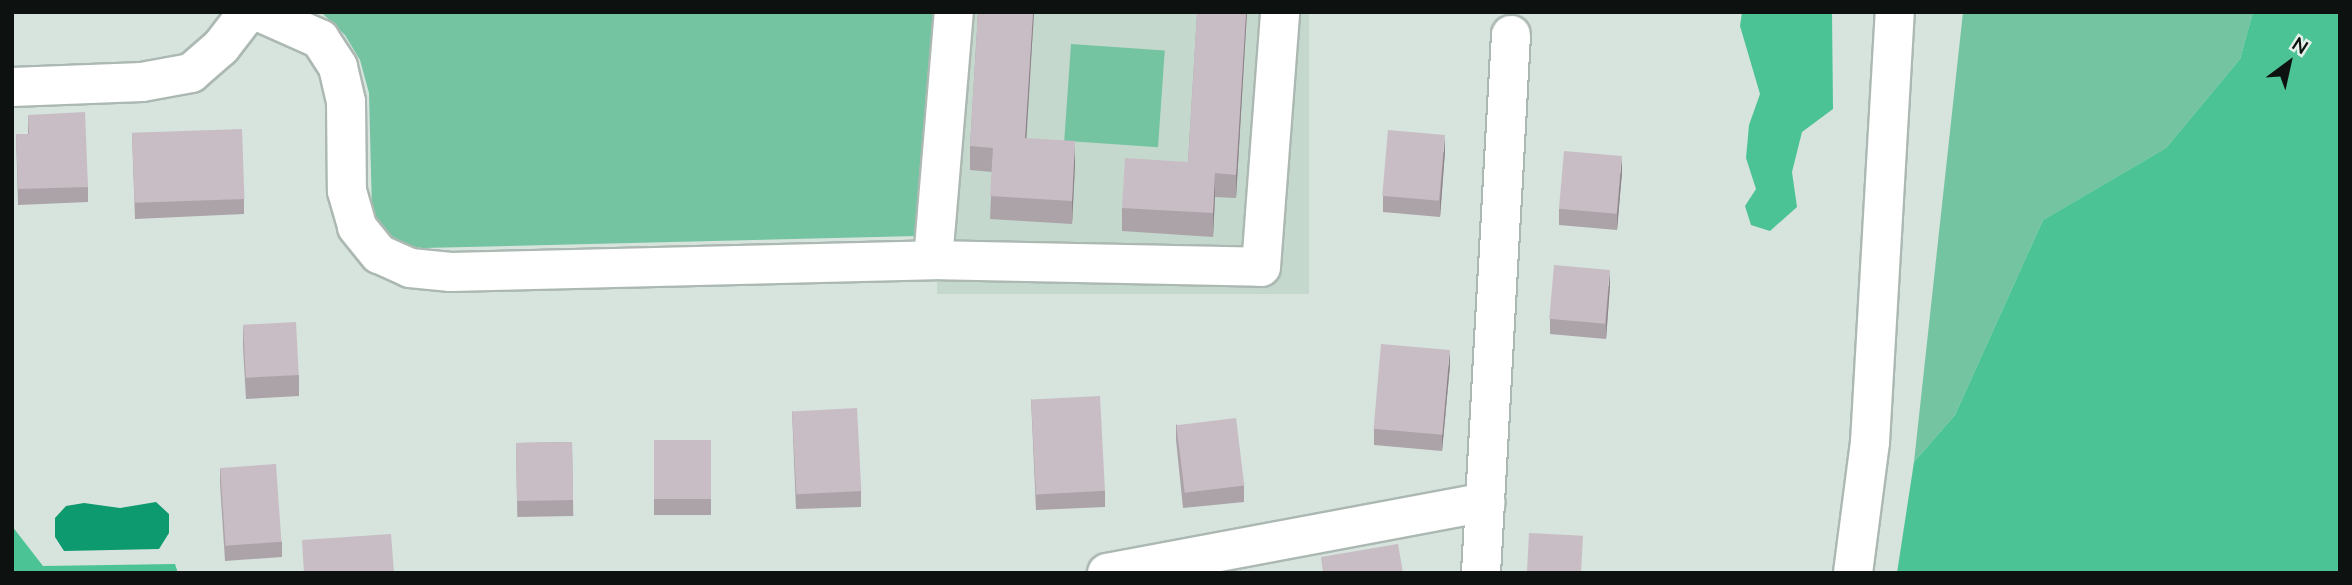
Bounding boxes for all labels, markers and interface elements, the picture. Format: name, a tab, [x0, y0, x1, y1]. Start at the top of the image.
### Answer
north arrow	[2254, 28, 2324, 98]
text: N	[2288, 31, 2313, 59]

